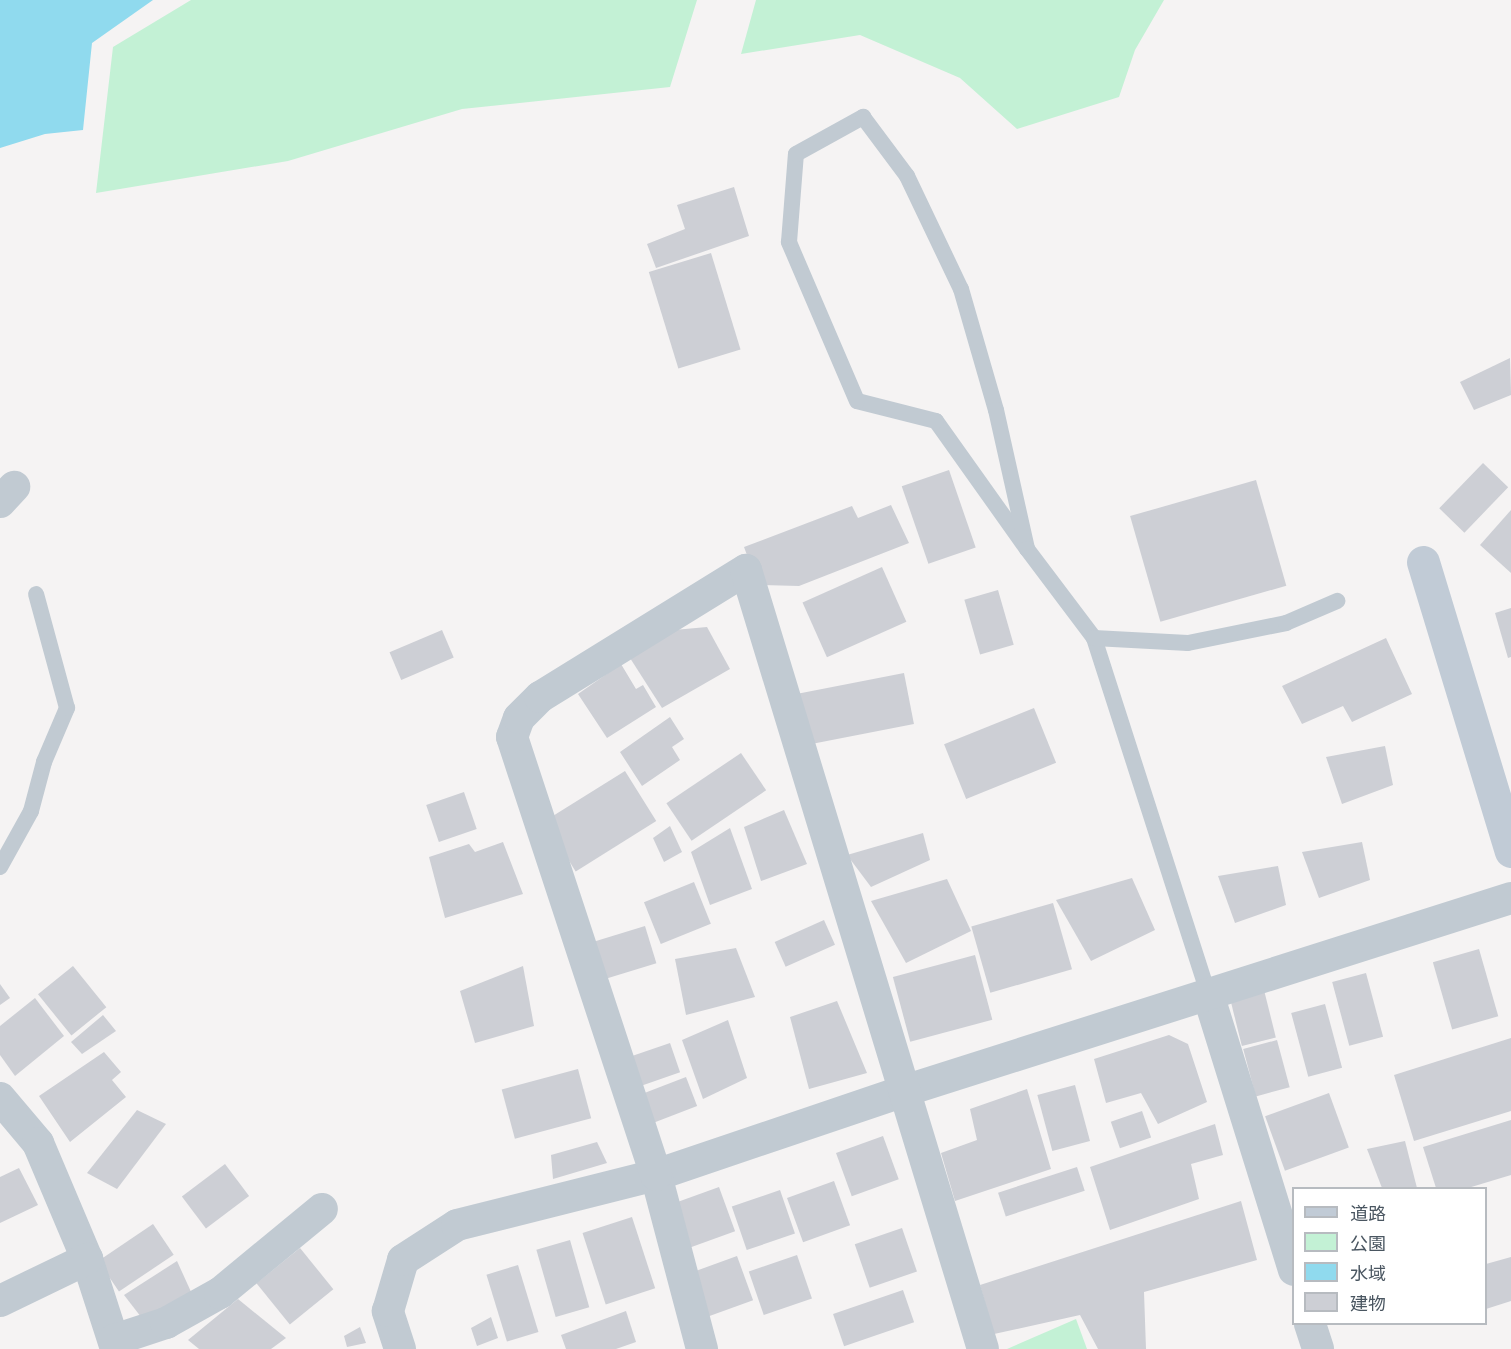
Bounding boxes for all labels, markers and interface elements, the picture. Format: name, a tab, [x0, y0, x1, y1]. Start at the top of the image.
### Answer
legend	[1292, 1187, 1487, 1325]
text: 道路	[1350, 1201, 1386, 1225]
text: 公園	[1350, 1231, 1386, 1255]
text: 水域	[1350, 1261, 1386, 1285]
text: 建物	[1350, 1291, 1386, 1315]

